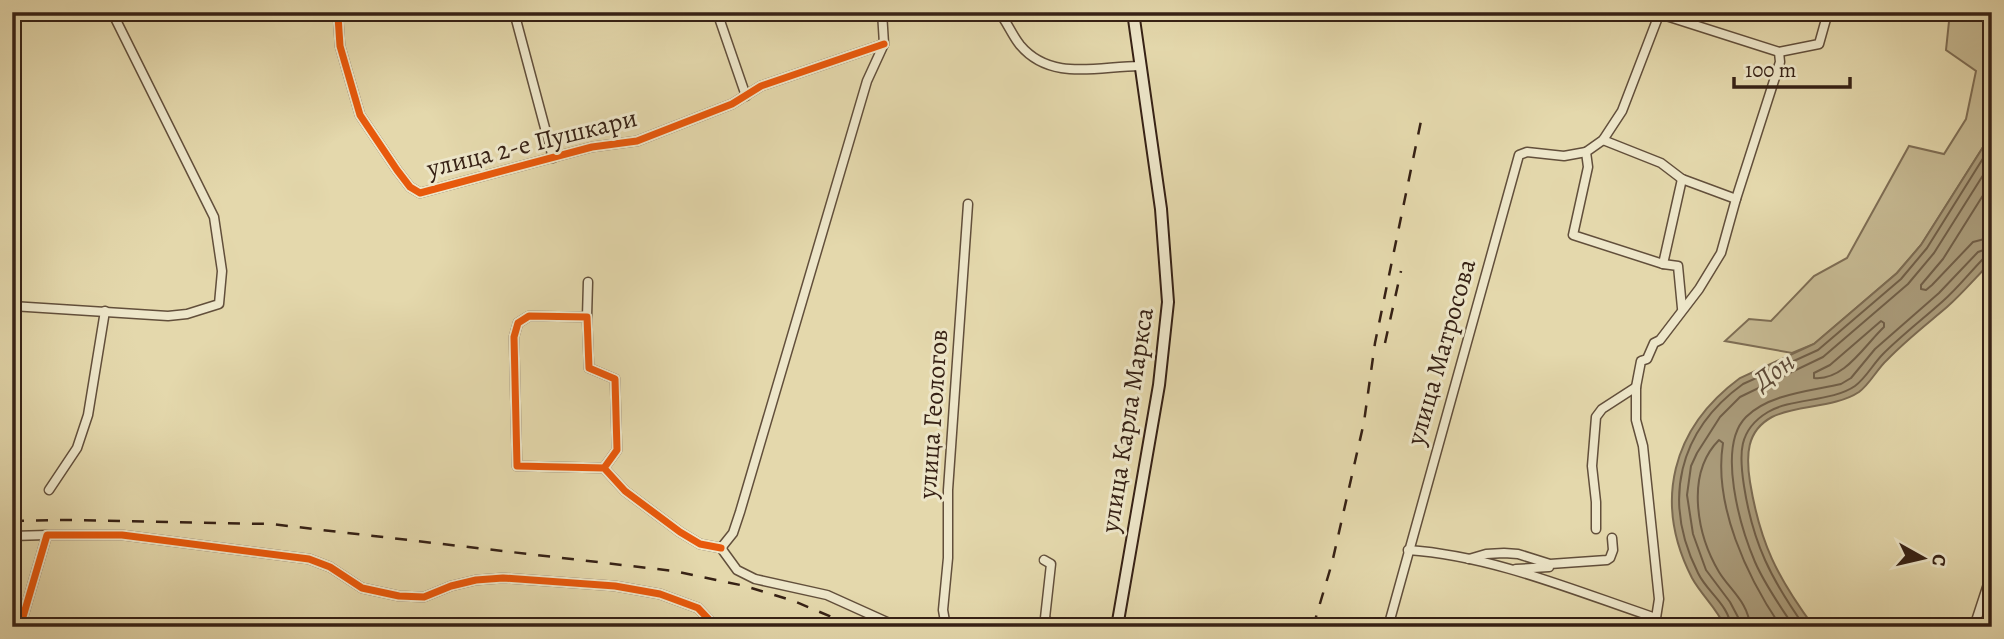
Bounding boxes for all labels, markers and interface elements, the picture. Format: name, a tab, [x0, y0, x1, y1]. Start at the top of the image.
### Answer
scale bar	[1734, 46, 1850, 90]
text: 100 m	[1745, 56, 1796, 84]
street label: улица 2-е Пушкари	[422, 100, 641, 186]
street label: улица Матросова	[1397, 255, 1484, 450]
street label: улица Карла Маркса	[1092, 305, 1162, 536]
street label: улица Геологов	[910, 328, 956, 501]
water label: Дон	[1744, 343, 1802, 400]
north arrow	[1888, 524, 1958, 594]
text: С	[1925, 553, 1953, 568]

